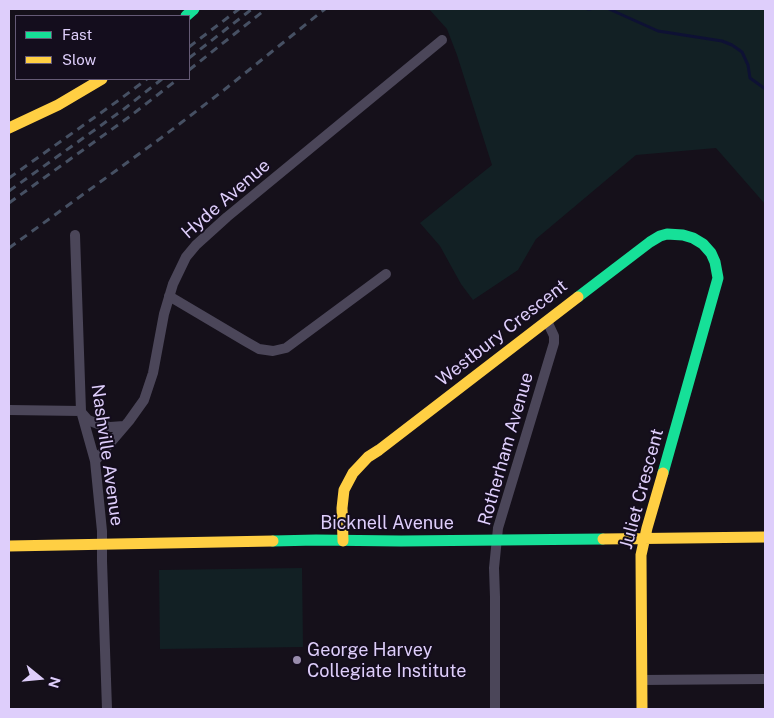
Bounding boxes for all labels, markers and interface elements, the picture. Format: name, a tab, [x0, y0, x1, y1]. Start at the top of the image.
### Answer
legend	[15, 15, 190, 80]
text: Fast	[62, 26, 92, 43]
text: Slow	[62, 51, 96, 68]
street label: Hyde Avenue	[177, 155, 275, 243]
street label: Westbury Crescent	[432, 275, 572, 391]
street label: Rotherham Avenue	[474, 370, 538, 528]
street label: Nashville Avenue	[86, 383, 128, 527]
street label: Juliet Crescent	[616, 426, 668, 552]
street label: Bicknell Avenue	[320, 512, 454, 534]
place label: George Harvey Collegiate Institute	[307, 639, 466, 682]
north arrow	[15, 653, 65, 703]
marker: George Harvey Collegiate Institute	[291, 654, 303, 666]
text: N	[45, 675, 64, 690]

